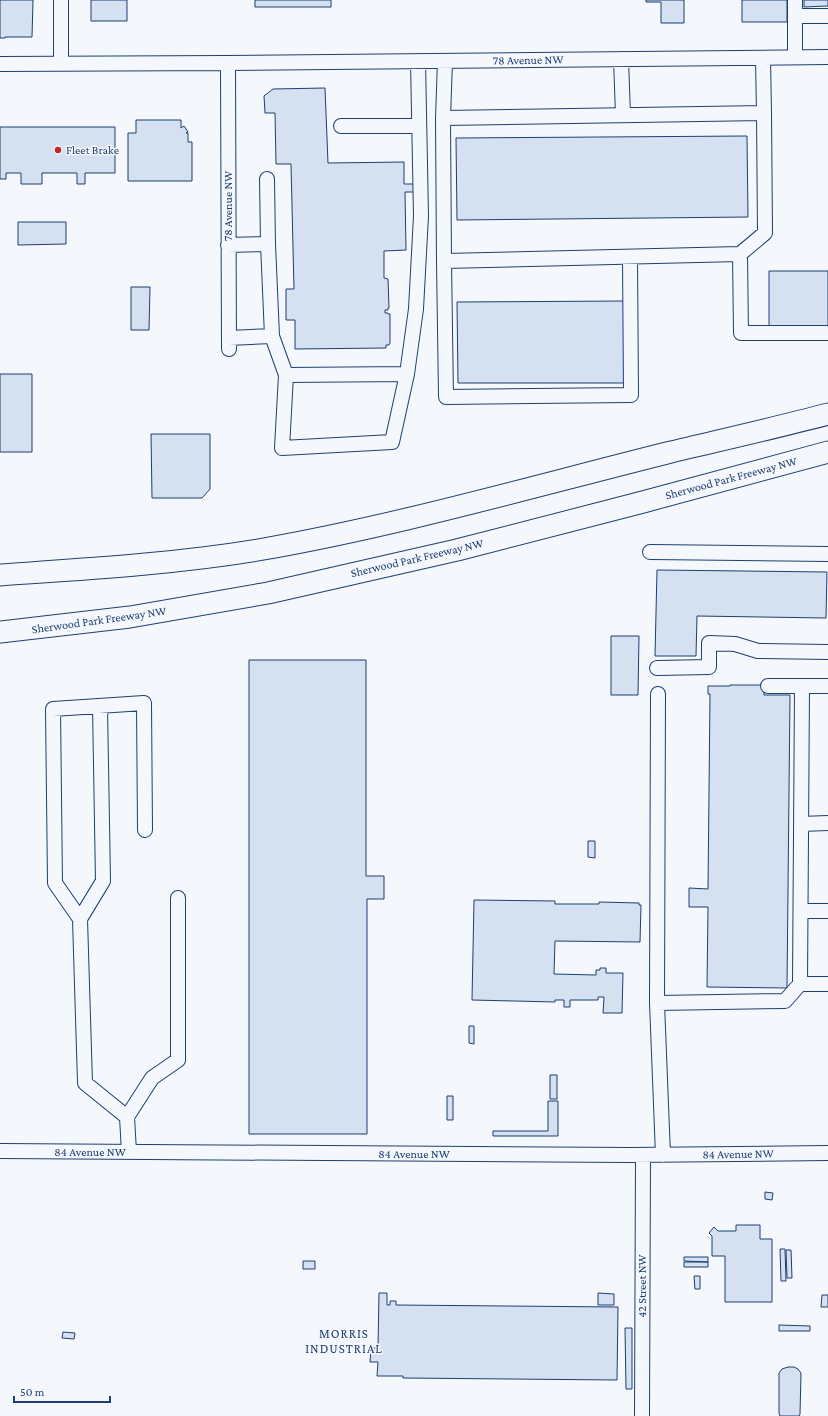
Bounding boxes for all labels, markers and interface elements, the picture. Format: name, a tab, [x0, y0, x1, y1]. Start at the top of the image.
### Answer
street label: 78 Avenue NW	[493, 52, 563, 68]
place label: Fleet Brake	[66, 143, 119, 157]
marker: Fleet Brake	[53, 145, 63, 155]
street label: 78 Avenue NW	[221, 171, 235, 241]
street label: Sherwood Park Freeway NW	[664, 454, 798, 502]
street label: Sherwood Park Freeway NW	[349, 536, 485, 580]
street label: Sherwood Park Freeway NW	[31, 604, 167, 636]
street label: 84 Avenue NW	[54, 1145, 126, 1159]
street label: 84 Avenue NW	[702, 1146, 774, 1162]
street label: 84 Avenue NW	[378, 1147, 450, 1161]
street label: 42 Street NW	[635, 1254, 649, 1318]
district label: MORRIS INDUSTRIAL	[305, 1326, 383, 1356]
scale bar	[14, 1378, 110, 1404]
text: 50 m	[20, 1385, 45, 1399]

